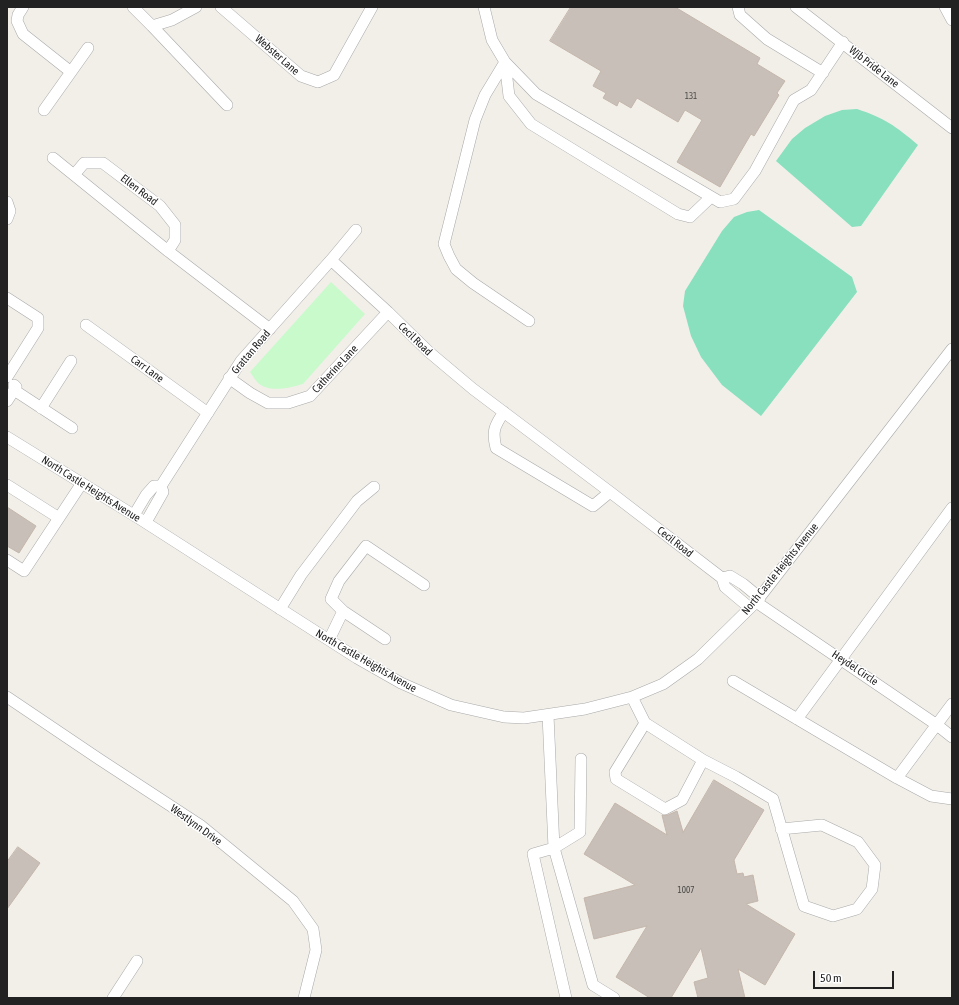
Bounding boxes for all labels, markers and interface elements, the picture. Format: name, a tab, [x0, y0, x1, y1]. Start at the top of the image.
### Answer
street label: Webster Lane	[252, 32, 302, 78]
street label: Wjb Pride Lane	[846, 43, 902, 91]
house number: 131	[685, 91, 697, 101]
street label: Ellen Road	[118, 172, 160, 208]
street label: Cecil Road	[395, 320, 435, 358]
street label: Grattan Road	[229, 327, 273, 377]
street label: Catherine Lane	[309, 342, 361, 396]
street label: Carr Lane	[128, 353, 166, 385]
street label: North Castle Heights Avenue	[39, 453, 143, 525]
street label: North Castle Heights Avenue	[739, 520, 821, 618]
street label: Cecil Road	[654, 524, 696, 560]
street label: North Castle Heights Avenue	[313, 627, 419, 695]
street label: Heydel Circle	[829, 648, 881, 688]
street label: Westlynn Drive	[168, 802, 224, 848]
house number: 1007	[678, 885, 694, 895]
scale bar	[815, 963, 896, 989]
text: 50 m	[820, 971, 842, 985]

